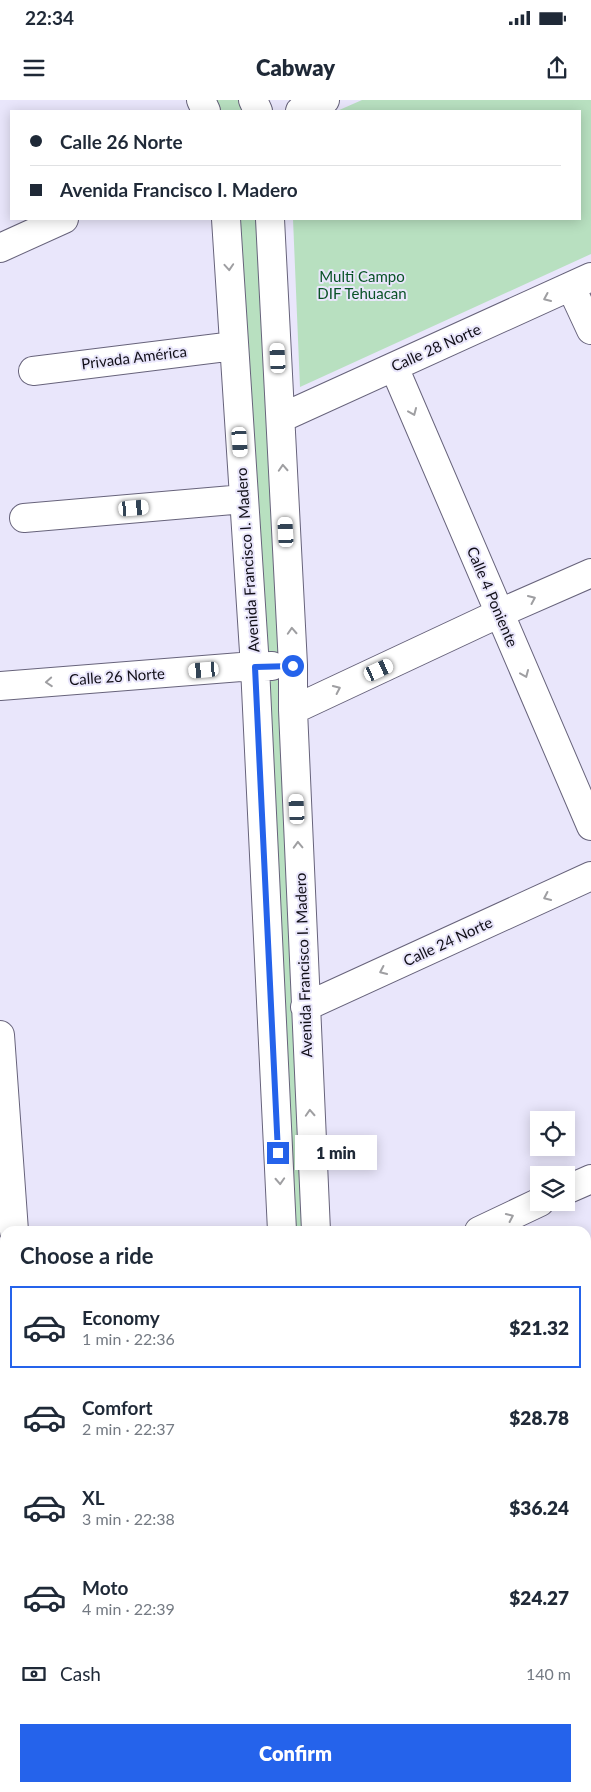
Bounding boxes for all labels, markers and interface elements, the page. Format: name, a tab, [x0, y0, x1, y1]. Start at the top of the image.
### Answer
text: 22:34	[25, 6, 74, 29]
icon: menu	[20, 54, 48, 82]
text: Cabway	[256, 54, 335, 81]
icon: share	[543, 54, 571, 82]
text: Calle 26 Norte	[60, 130, 183, 153]
text: Avenida Francisco I. Madero	[60, 178, 298, 201]
one-way arrow	[224, 264, 235, 272]
park label: Multi Campo DIF Tehuacan	[317, 267, 407, 302]
one-way arrow	[543, 291, 552, 302]
street label: Calle 28 Norte	[388, 319, 483, 375]
street label: Privada América	[80, 342, 188, 372]
car	[269, 343, 286, 373]
one-way arrow	[406, 407, 417, 416]
car	[231, 427, 248, 457]
one-way arrow	[278, 464, 289, 472]
street label: Avenida Francisco I. Madero	[232, 467, 262, 653]
car	[118, 499, 149, 517]
car	[277, 517, 294, 547]
street label: Calle 4 Poniente	[464, 544, 522, 650]
one-way arrow	[527, 595, 536, 606]
one-way arrow	[286, 626, 297, 634]
route start	[282, 655, 304, 677]
car	[362, 657, 395, 683]
car	[188, 661, 219, 679]
street label: Calle 26 Norte	[68, 664, 166, 688]
one-way arrow	[519, 669, 530, 678]
one-way arrow	[45, 676, 53, 687]
one-way arrow	[332, 685, 341, 696]
car	[288, 794, 305, 824]
one-way arrow	[293, 841, 304, 849]
street label: Avenida Francisco I. Madero	[291, 872, 315, 1058]
one-way arrow	[543, 890, 552, 901]
street label: Calle 24 Norte	[400, 913, 495, 970]
one-way arrow	[379, 965, 388, 976]
one-way arrow	[305, 1108, 316, 1116]
map controls	[530, 1111, 575, 1211]
button: locate	[530, 1111, 575, 1156]
callout: 1 min	[296, 1136, 378, 1170]
route end	[267, 1142, 289, 1164]
text: 1 min	[316, 1143, 356, 1162]
button: layers	[530, 1166, 575, 1211]
one-way arrow	[274, 1177, 285, 1185]
one-way arrow	[505, 1213, 514, 1223]
text: Choose a ride	[20, 1242, 154, 1269]
icon: car	[22, 1305, 67, 1350]
text: Economy	[82, 1306, 160, 1329]
text: $21.32	[509, 1316, 569, 1339]
text: 1 min · 22:36	[82, 1329, 175, 1348]
icon: car	[22, 1395, 67, 1440]
text: Comfort	[82, 1396, 153, 1419]
text: $28.78	[509, 1406, 569, 1429]
text: 2 min · 22:37	[82, 1419, 175, 1438]
icon: car	[22, 1485, 67, 1530]
text: XL	[82, 1486, 105, 1509]
text: $36.24	[509, 1496, 569, 1519]
text: 3 min · 22:38	[82, 1509, 175, 1528]
icon: car	[22, 1575, 67, 1620]
text: Moto	[82, 1576, 128, 1599]
text: $24.27	[509, 1586, 569, 1609]
text: 4 min · 22:39	[82, 1599, 175, 1618]
icon: cash	[20, 1660, 48, 1688]
text: Cash	[60, 1662, 101, 1685]
text: 140 m	[526, 1664, 571, 1683]
button: Confirm	[20, 1724, 571, 1782]

